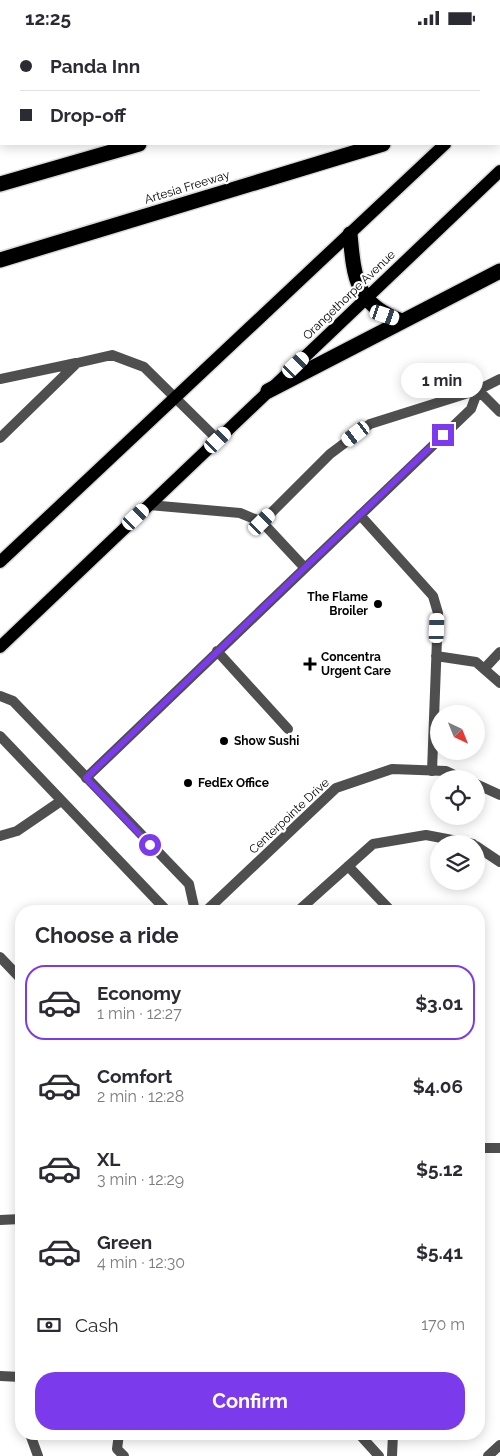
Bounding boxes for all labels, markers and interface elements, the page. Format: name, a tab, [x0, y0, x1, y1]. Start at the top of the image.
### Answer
text: 12:25	[25, 7, 71, 29]
text: Panda Inn	[50, 55, 140, 77]
text: Drop-off	[50, 104, 126, 126]
street label: Artesia Freeway	[143, 167, 232, 207]
street label: Orangethorpe Avenue	[300, 247, 398, 343]
car	[368, 303, 401, 327]
car	[279, 349, 312, 381]
callout: 1 min	[402, 363, 484, 397]
text: 1 min	[422, 371, 462, 390]
car	[339, 419, 372, 449]
car	[201, 424, 234, 456]
route end	[432, 424, 454, 446]
car	[119, 501, 152, 533]
car	[246, 506, 277, 538]
place label: The Flame Broiler	[307, 590, 368, 618]
marker: The Flame Broiler	[372, 598, 384, 610]
car	[428, 613, 445, 643]
place label: Concentra Urgent Care	[321, 650, 391, 678]
marker: Concentra Urgent Care	[303, 657, 317, 671]
north arrow	[430, 705, 485, 760]
map controls	[430, 705, 485, 890]
place label: Show Sushi	[234, 734, 299, 748]
marker: Show Sushi	[218, 735, 230, 747]
button: locate	[430, 770, 485, 825]
street label: Centerpointe Drive	[246, 775, 332, 857]
place label: FedEx Office	[198, 776, 269, 790]
marker: FedEx Office	[182, 777, 194, 789]
route start	[139, 834, 161, 856]
button: layers	[430, 835, 485, 890]
text: Choose a ride	[35, 922, 179, 948]
icon: car	[37, 980, 82, 1025]
text: Economy	[97, 982, 181, 1004]
text: $3.01	[415, 992, 463, 1014]
text: 1 min · 12:27	[97, 1004, 182, 1023]
icon: car	[37, 1063, 82, 1108]
text: Comfort	[97, 1065, 172, 1087]
text: $4.06	[413, 1075, 463, 1097]
text: 2 min · 12:28	[97, 1087, 184, 1106]
icon: car	[37, 1146, 82, 1191]
text: XL	[97, 1148, 120, 1170]
text: $5.12	[416, 1158, 463, 1180]
text: 3 min · 12:29	[97, 1170, 184, 1189]
icon: car	[37, 1229, 82, 1274]
text: Green	[97, 1231, 152, 1253]
text: $5.41	[416, 1241, 463, 1263]
text: 4 min · 12:30	[97, 1253, 185, 1272]
icon: cash	[35, 1311, 63, 1339]
text: Cash	[75, 1314, 119, 1336]
text: 170 m	[421, 1315, 465, 1334]
button: Confirm	[35, 1372, 465, 1430]

